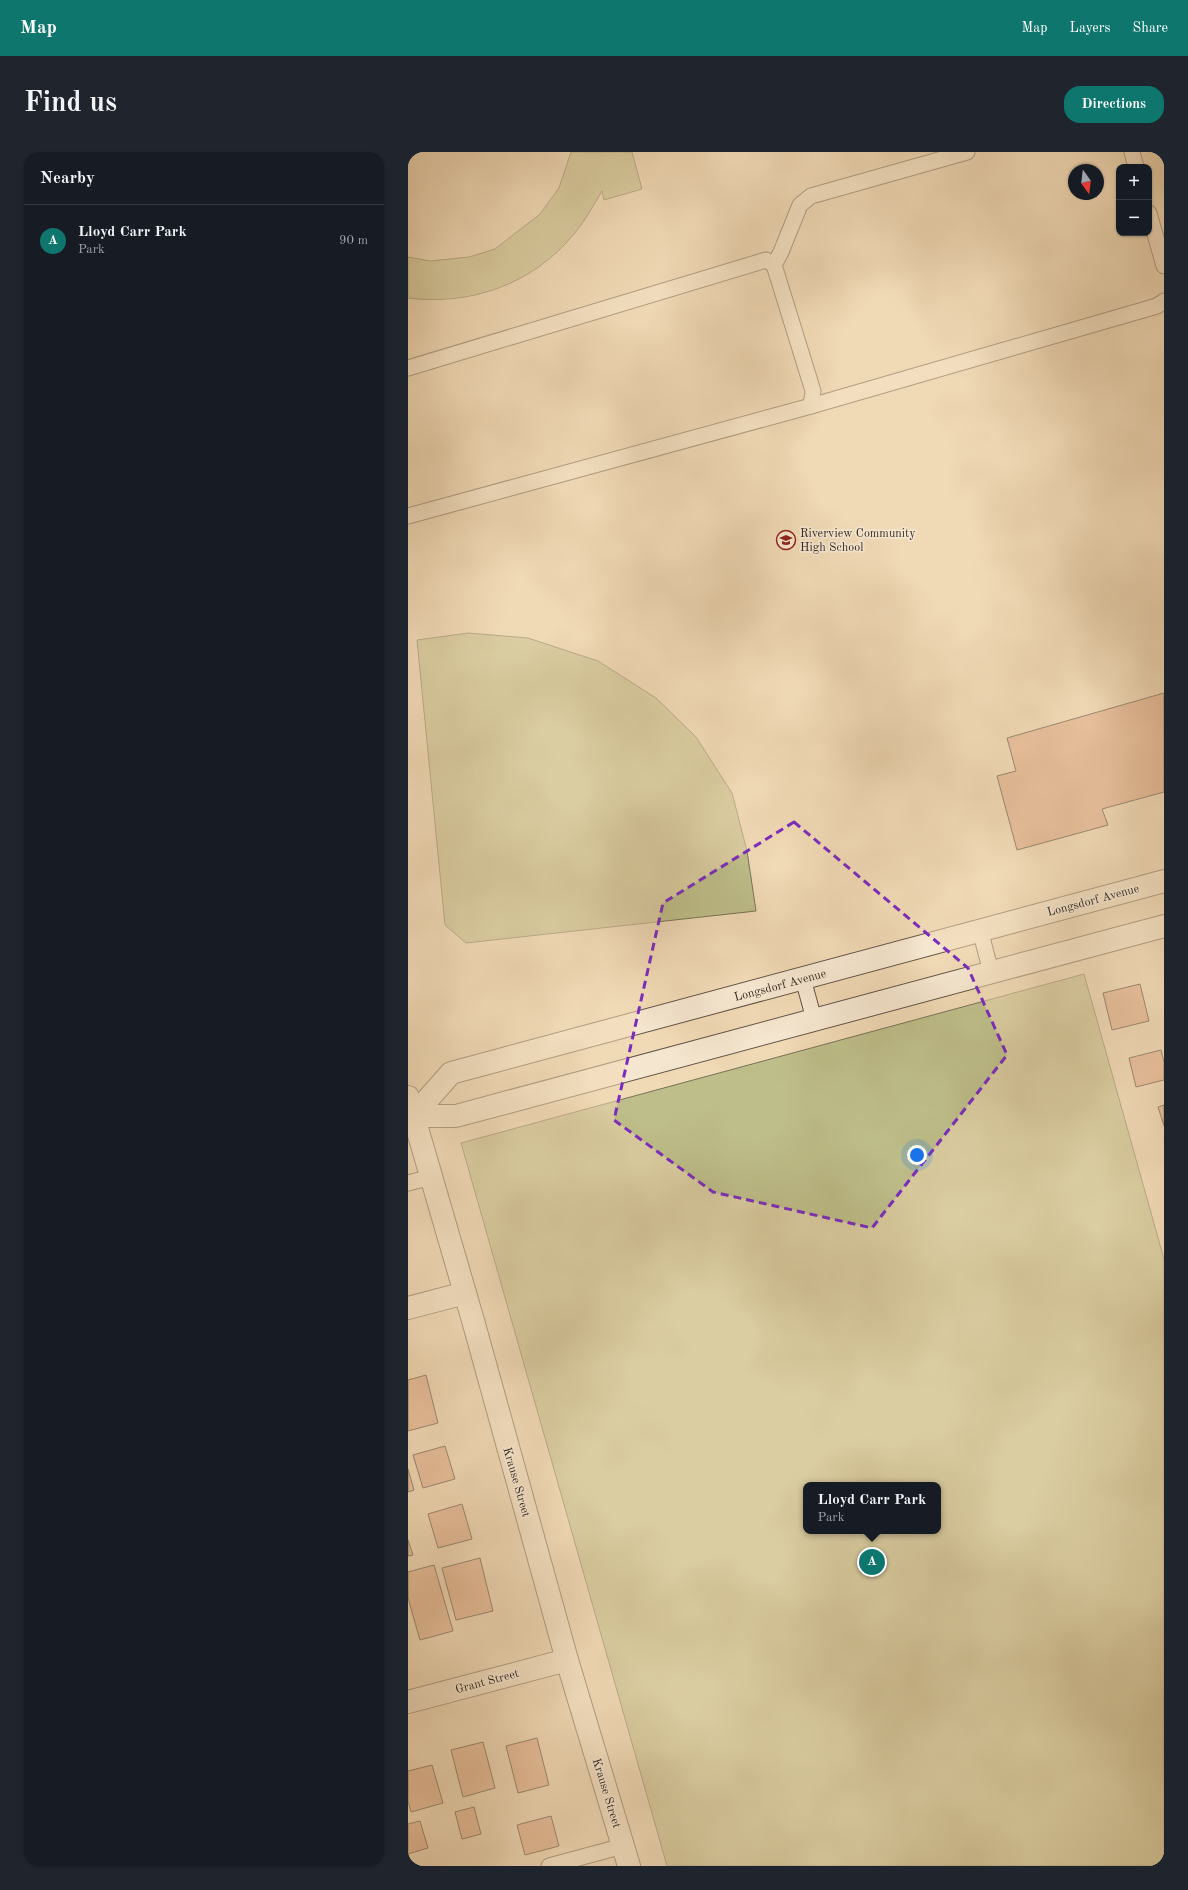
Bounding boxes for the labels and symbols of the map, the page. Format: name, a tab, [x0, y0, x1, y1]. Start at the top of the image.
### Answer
north arrow	[1068, 164, 1104, 200]
place label: Riverview Community High School	[800, 528, 916, 554]
school or university icon: Riverview Community High School	[775, 529, 797, 551]
street label: Longsdorf Avenue	[1046, 883, 1141, 919]
street label: Longsdorf Avenue	[733, 968, 828, 1004]
your location	[907, 1145, 927, 1165]
street label: Krause Street	[500, 1446, 532, 1519]
pin: A	[859, 1547, 885, 1577]
street label: Grant Street	[454, 1668, 520, 1696]
street label: Krause Street	[590, 1757, 622, 1830]

